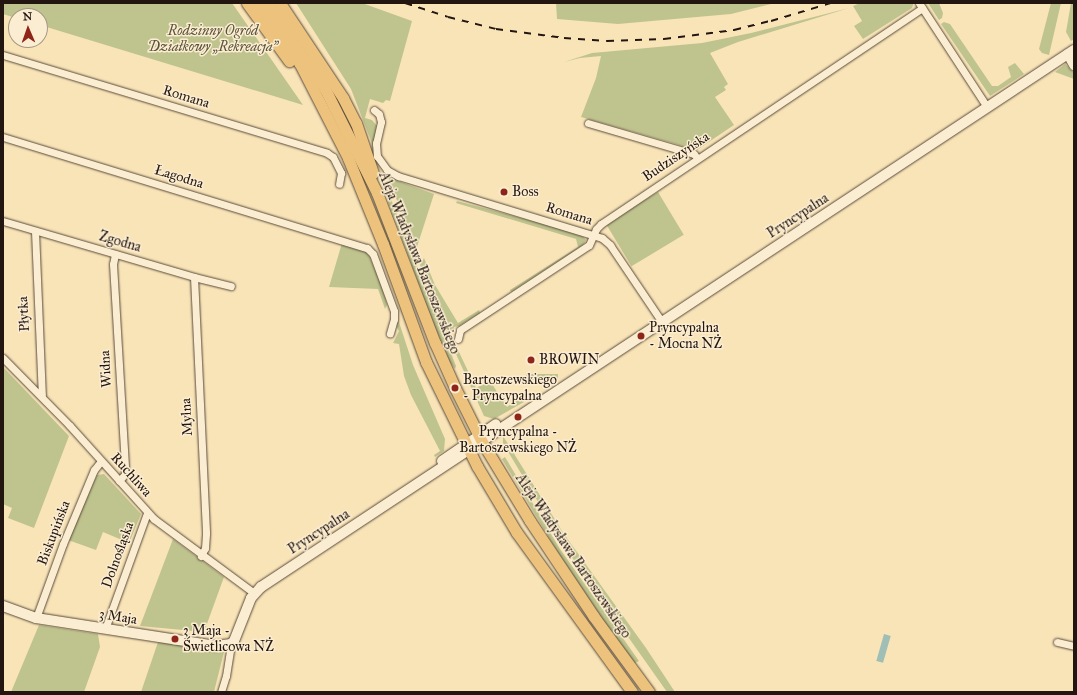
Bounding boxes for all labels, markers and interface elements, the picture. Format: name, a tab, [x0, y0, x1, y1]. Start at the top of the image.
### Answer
north arrow	[8, 8, 48, 48]
text: N	[23, 10, 32, 23]
park label: Rodzinny Ogród Działkowy „Rekreacja”	[148, 23, 278, 56]
street label: Romana	[161, 82, 211, 112]
street label: Budziszyńska	[639, 128, 713, 186]
street label: Łagodna	[152, 162, 206, 192]
street label: Aleja Władysława Bartoszewskiego	[375, 170, 463, 356]
place label: Boss	[512, 184, 539, 200]
marker: Boss	[499, 187, 509, 197]
street label: Pryncypalna	[764, 190, 832, 242]
street label: Romana	[544, 199, 594, 229]
street label: Zgodna	[97, 228, 143, 256]
street label: Płytka	[15, 296, 33, 332]
place label: Pryncypalna - Mocna NŻ	[649, 320, 722, 352]
marker: Pryncypalna - Mocna NŻ	[636, 331, 646, 341]
street label: Widna	[97, 350, 115, 388]
place label: BROWIN	[539, 352, 599, 368]
marker: BROWIN	[526, 355, 536, 365]
place label: Bartoszewskiego - Pryncypalna	[463, 372, 557, 404]
marker: Bartoszewskiego - Pryncypalna	[450, 383, 460, 393]
street label: Mylna	[178, 398, 196, 436]
marker: Pryncypalna - Bartoszewskiego NŻ	[513, 412, 523, 422]
place label: Pryncypalna - Bartoszewskiego NŻ	[459, 424, 577, 456]
street label: Ruchliwa	[107, 450, 155, 500]
street label: Aleja Władysława Bartoszewskiego	[512, 471, 634, 641]
street label: Biskupińska	[34, 498, 74, 568]
street label: Pryncypalna	[285, 506, 353, 558]
street label: Dolnośląska	[98, 520, 138, 590]
street label: 3 Maja	[98, 606, 138, 628]
place label: 3 Maja - Świetlicowa NŻ	[183, 623, 274, 656]
marker: 3 Maja - Świetlicowa NŻ	[170, 634, 180, 644]

